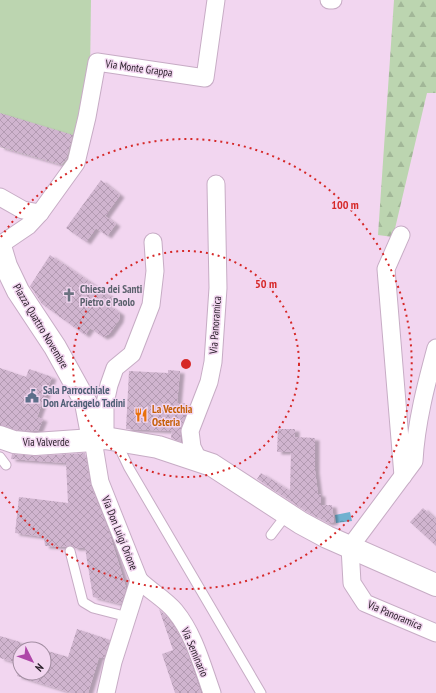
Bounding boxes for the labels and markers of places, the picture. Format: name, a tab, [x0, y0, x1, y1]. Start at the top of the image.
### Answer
place label: Chiesa dei Santi Pietro e Paolo	[80, 282, 143, 309]
church icon: Chiesa dei Santi Pietro e Paolo	[61, 287, 77, 303]
centre of rings	[179, 357, 193, 371]
place label: Sala Parrocchiale Don Arcangelo Tadini	[43, 383, 126, 410]
public building icon: Sala Parrocchiale Don Arcangelo Tadini	[24, 388, 40, 404]
place label: La Vecchia Osteria	[152, 402, 193, 429]
restaurant icon: La Vecchia Osteria	[133, 407, 149, 423]

